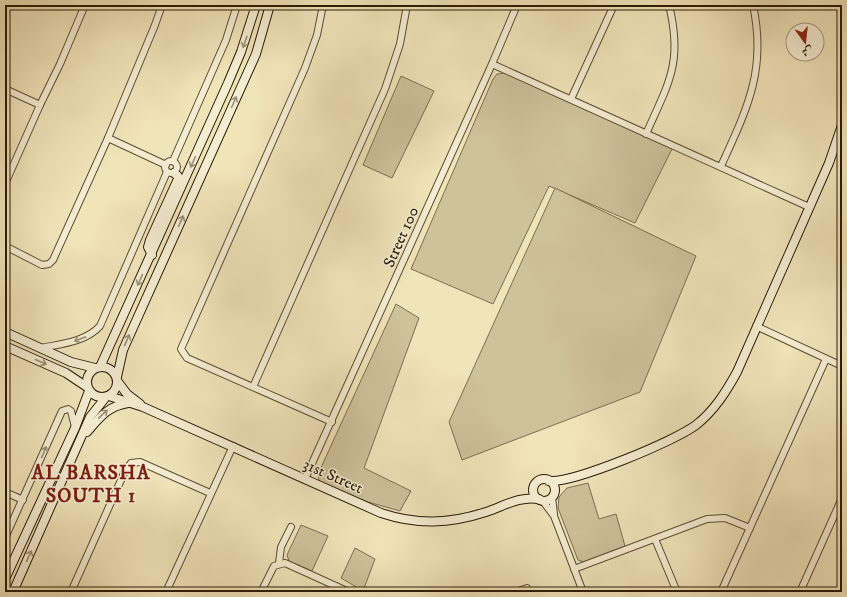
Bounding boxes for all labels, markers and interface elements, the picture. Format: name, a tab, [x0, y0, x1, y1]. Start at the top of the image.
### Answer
north arrow	[785, 22, 825, 62]
one-way arrow	[241, 36, 248, 49]
text: ش	[800, 43, 814, 59]
one-way arrow	[231, 97, 238, 109]
one-way arrow	[189, 155, 197, 167]
street label: Street 100	[379, 204, 423, 270]
one-way arrow	[178, 215, 185, 227]
one-way arrow	[136, 274, 144, 286]
one-way arrow	[124, 334, 131, 346]
one-way arrow	[74, 335, 86, 343]
one-way arrow	[34, 358, 46, 366]
one-way arrow	[98, 409, 108, 419]
one-way arrow	[40, 446, 48, 458]
street label: 31st Street	[300, 454, 366, 498]
district label: AL BARSHA SOUTH 1	[30, 461, 151, 509]
one-way arrow	[26, 551, 33, 563]

